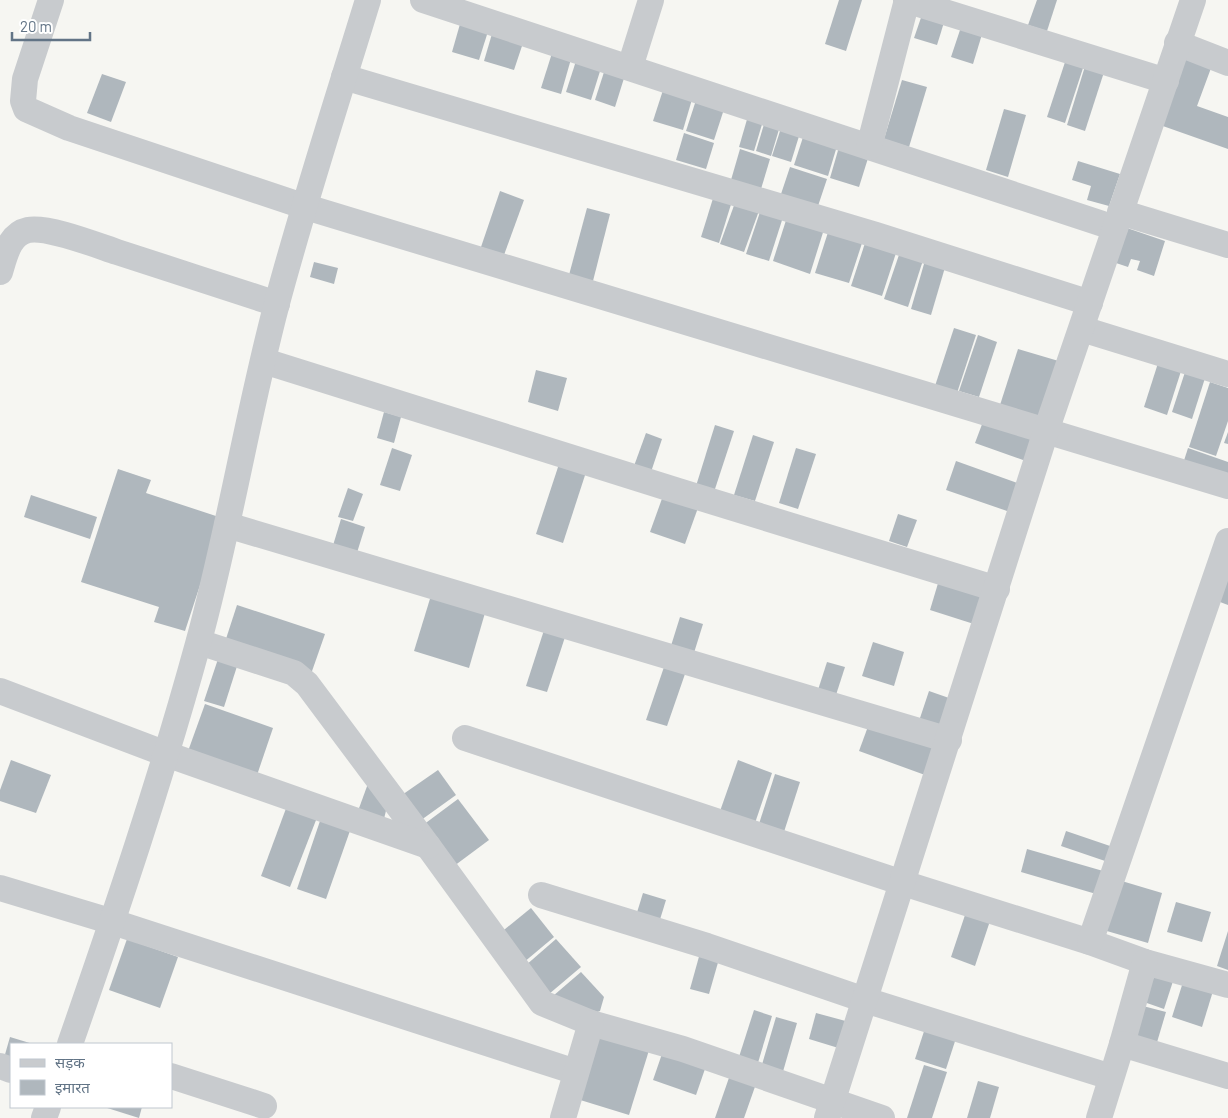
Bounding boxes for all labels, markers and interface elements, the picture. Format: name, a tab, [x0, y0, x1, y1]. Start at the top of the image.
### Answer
scale bar	[12, 10, 90, 42]
text: 20 m	[20, 17, 52, 35]
legend	[10, 1043, 172, 1108]
text: सड़क	[55, 1053, 85, 1071]
text: इमारत	[55, 1078, 90, 1096]

